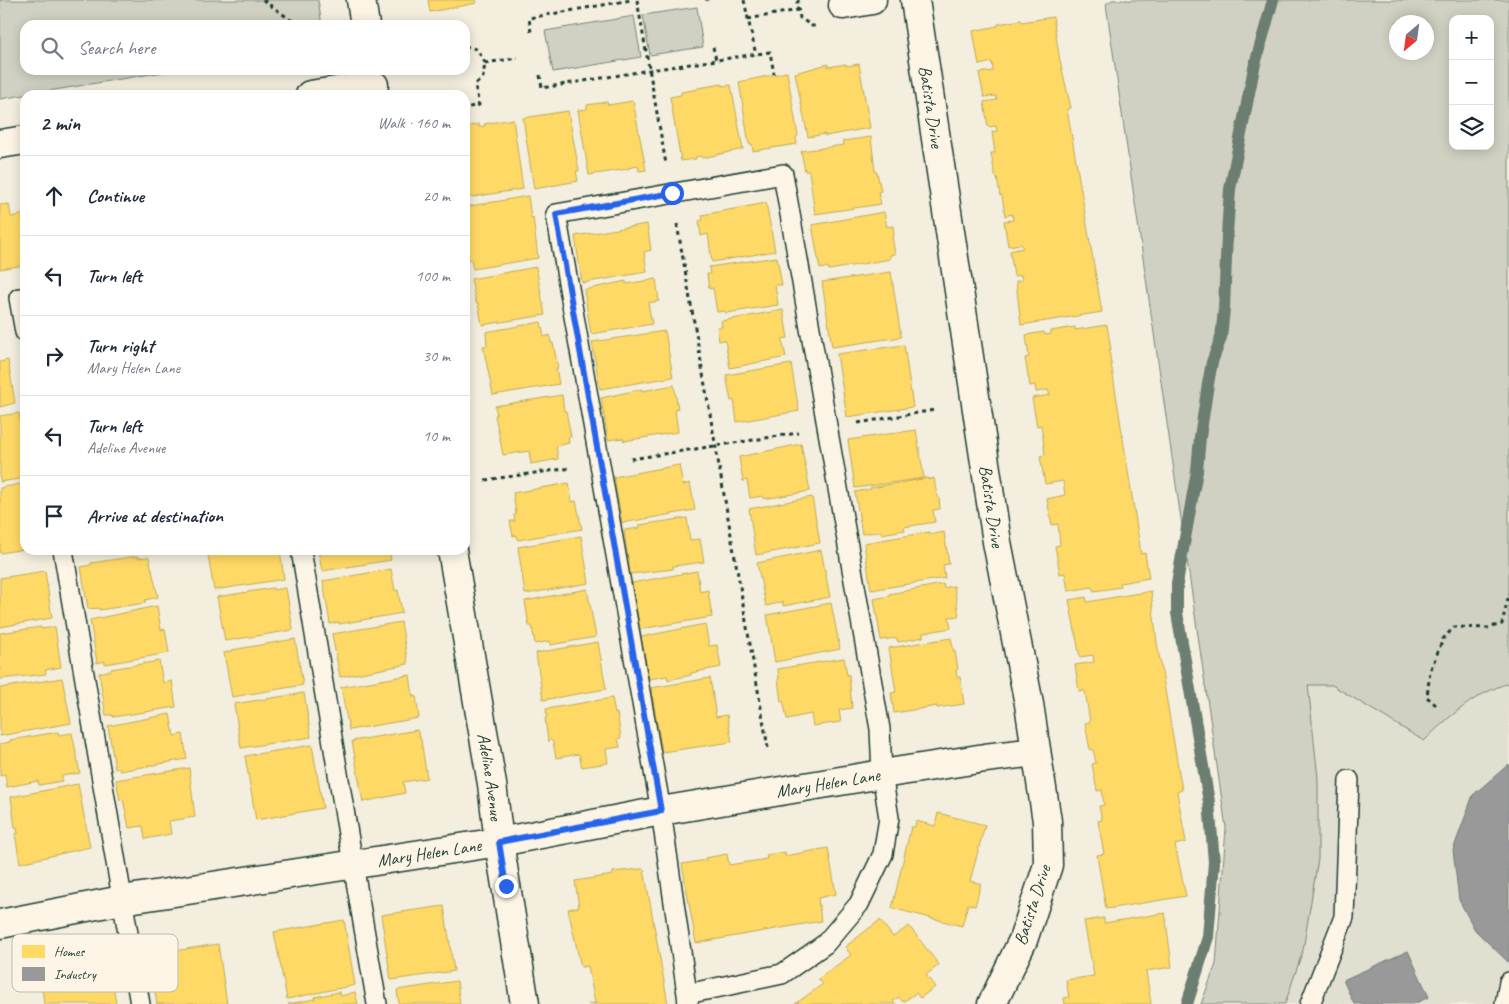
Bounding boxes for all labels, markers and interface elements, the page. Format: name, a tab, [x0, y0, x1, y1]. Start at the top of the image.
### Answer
north arrow	[1389, 15, 1434, 60]
map controls	[1449, 15, 1494, 150]
button: +	[1449, 15, 1494, 60]
search box	[20, 20, 470, 75]
icon: search	[38, 34, 66, 62]
text: Search here	[78, 36, 155, 60]
button: −	[1449, 60, 1494, 105]
street label: Batista Drive	[914, 64, 948, 151]
button: layers	[1449, 105, 1494, 150]
text: 2 min	[40, 110, 80, 136]
text: Walk · 160 m	[378, 113, 450, 133]
icon: ahead	[40, 182, 68, 210]
route start	[661, 182, 684, 205]
text: Continue	[87, 184, 144, 208]
text: 20 m	[423, 186, 450, 206]
icon: left	[40, 262, 68, 290]
text: Turn left	[87, 264, 142, 288]
text: 100 m	[416, 266, 450, 286]
text: Turn right	[87, 334, 154, 358]
icon: right	[40, 342, 68, 370]
text: 30 m	[423, 346, 450, 366]
text: Mary Helen Lane	[87, 358, 180, 378]
text: Turn left	[87, 414, 142, 438]
icon: left	[40, 422, 68, 450]
text: 10 m	[423, 426, 450, 446]
text: Adeline Avenue	[87, 438, 165, 458]
street label: Batista Drive	[975, 464, 1009, 550]
icon: arrive	[40, 502, 68, 530]
text: Arrive at destination	[87, 504, 223, 528]
street label: Adeline Avenue	[472, 731, 507, 823]
street label: Mary Helen Lane	[774, 763, 883, 803]
street label: Mary Helen Lane	[376, 834, 484, 872]
street label: Batista Drive	[1009, 861, 1056, 948]
route end	[495, 875, 518, 898]
legend	[12, 934, 178, 992]
text: Homes	[54, 943, 85, 960]
text: Industry	[54, 966, 97, 983]

